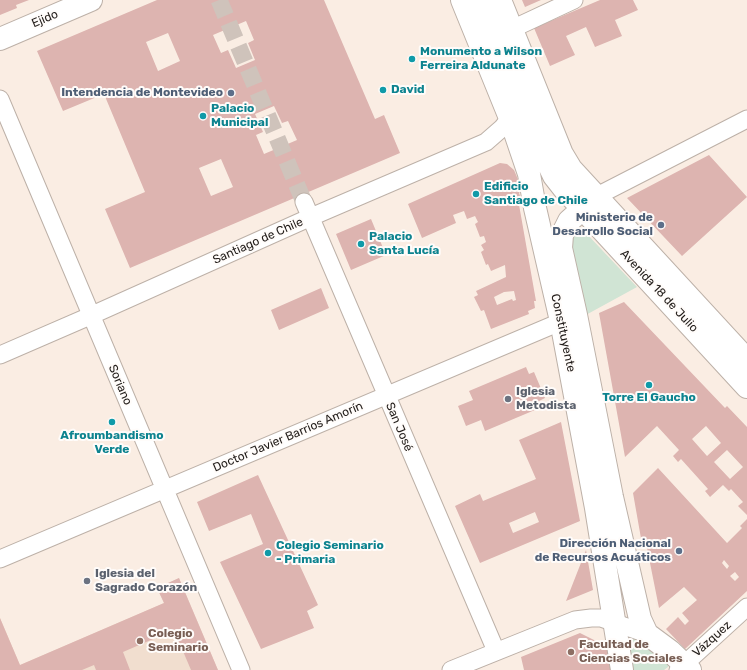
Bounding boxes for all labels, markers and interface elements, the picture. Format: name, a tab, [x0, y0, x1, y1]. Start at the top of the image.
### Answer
street label: Ejido	[30, 7, 60, 31]
place label: Monumento a Wilson Ferreira Aldunate	[420, 45, 542, 73]
marker: Monumento a Wilson Ferreira Aldunate	[407, 54, 417, 64]
place label: David	[391, 83, 425, 97]
marker: David	[378, 85, 388, 95]
place label: Intendencia de Montevideo	[61, 86, 223, 100]
marker: Intendencia de Montevideo	[226, 88, 236, 98]
place label: Palacio Municipal	[211, 102, 268, 130]
marker: Palacio Municipal	[198, 111, 208, 121]
place label: Edificio Santiago de Chile	[484, 180, 588, 208]
marker: Edificio Santiago de Chile	[471, 189, 481, 199]
place label: Ministerio de Desarrollo Social	[552, 211, 653, 239]
street label: Santiago de Chile	[211, 215, 305, 267]
marker: Ministerio de Desarrollo Social	[656, 220, 666, 230]
place label: Palacio Santa Lucía	[369, 230, 439, 258]
marker: Palacio Santa Lucía	[356, 239, 366, 249]
street label: Avenida 18 de Julio	[617, 247, 701, 335]
street label: Constituyente	[548, 293, 578, 373]
street label: Soriano	[105, 363, 135, 407]
marker: Torre El Gaucho	[644, 380, 654, 390]
place label: Iglesia Metodista	[516, 385, 576, 413]
place label: Torre El Gaucho	[602, 391, 696, 405]
marker: Iglesia Metodista	[503, 394, 513, 404]
street label: Doctor Javier Barrios Amorín	[211, 399, 365, 475]
street label: San José	[382, 400, 416, 454]
marker: Afroumbandismo Verde	[107, 417, 117, 427]
place label: Afroumbandismo Verde	[60, 429, 164, 457]
place label: Dirección Nacional de Recursos Acuáticos	[535, 537, 671, 565]
place label: Colegio Seminario - Primaria	[276, 539, 384, 567]
marker: Dirección Nacional de Recursos Acuáticos	[674, 546, 684, 556]
marker: Colegio Seminario - Primaria	[263, 548, 273, 558]
place label: Iglesia del Sagrado Corazón	[95, 567, 197, 595]
marker: Iglesia del Sagrado Corazón	[82, 576, 92, 586]
street label: Vázquez	[690, 618, 734, 660]
place label: Colegio Seminario	[148, 627, 209, 655]
marker: Colegio Seminario	[135, 636, 145, 646]
place label: Facultad de Ciencias Sociales	[579, 638, 683, 666]
marker: Facultad de Ciencias Sociales	[566, 647, 576, 657]

